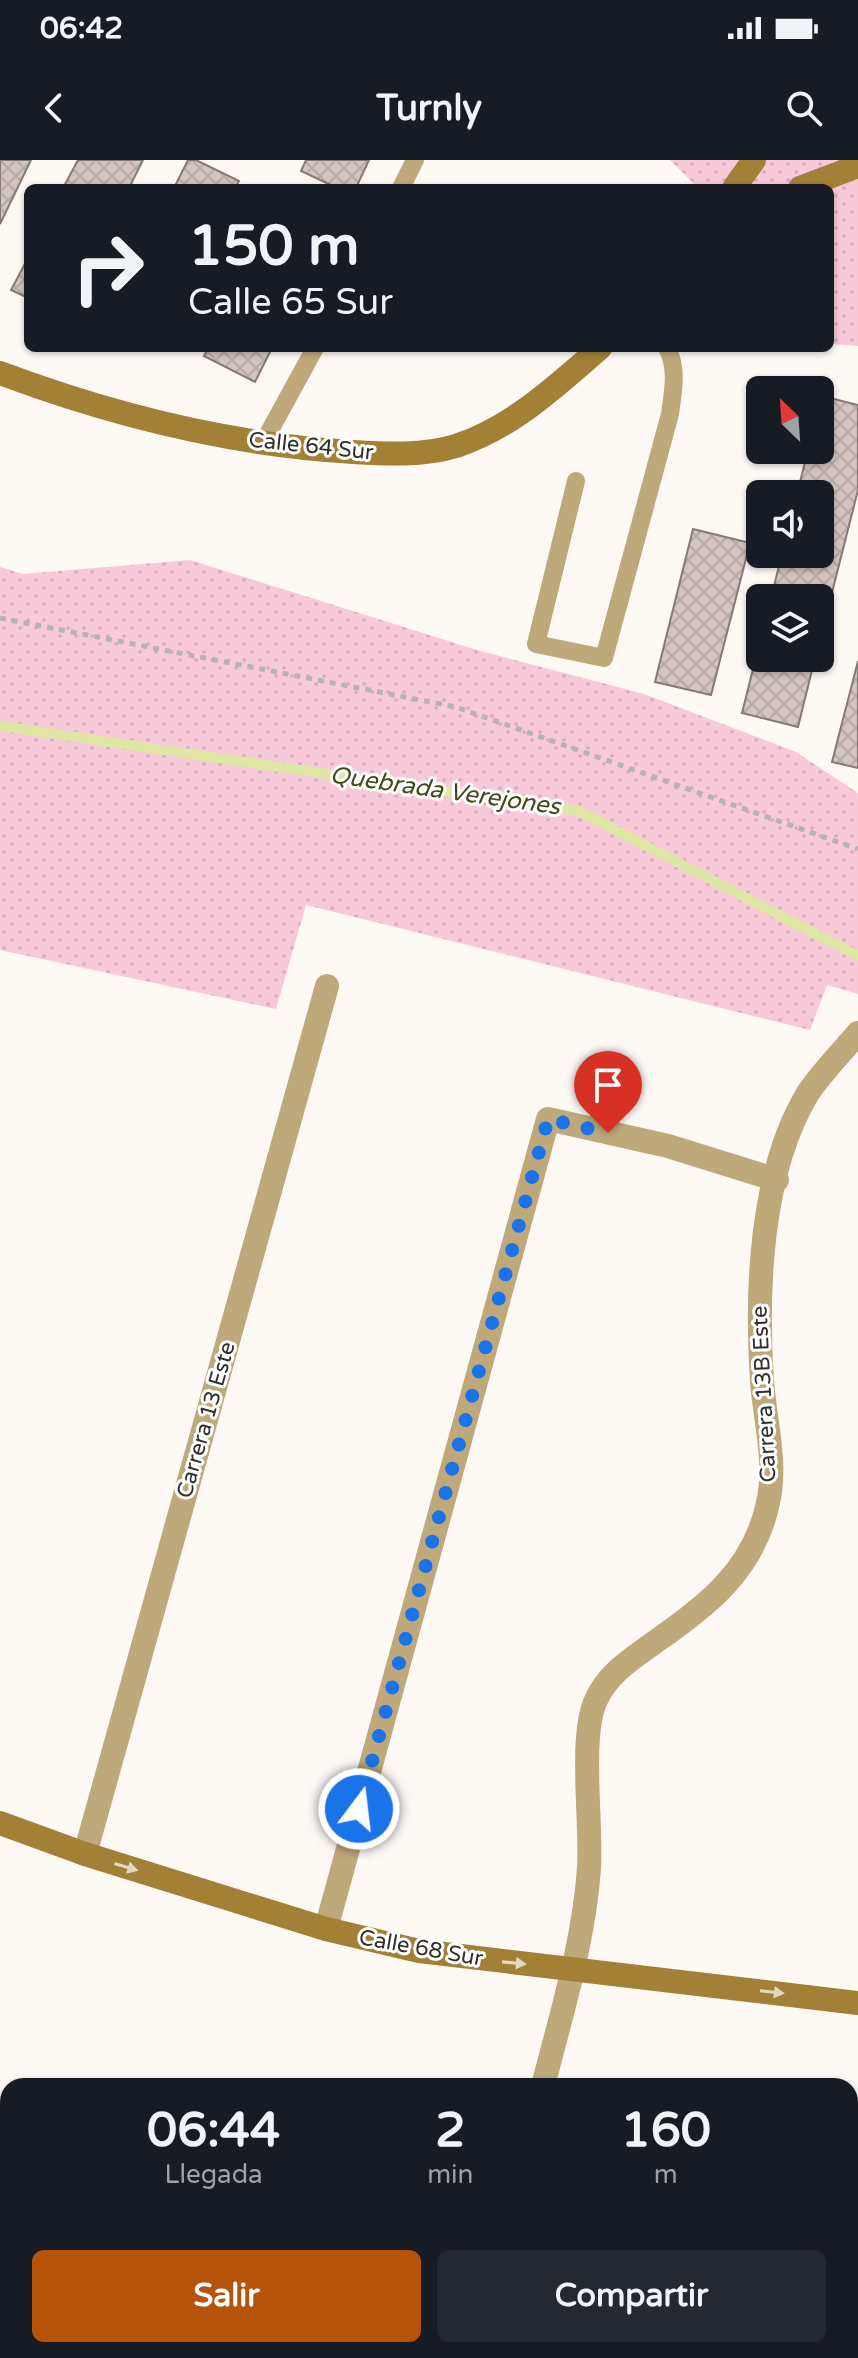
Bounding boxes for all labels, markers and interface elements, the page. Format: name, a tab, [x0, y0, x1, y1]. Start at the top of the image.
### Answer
text: 06:42	[40, 10, 123, 47]
icon: back	[32, 86, 76, 130]
icon: search	[782, 86, 826, 130]
text: Turnly	[376, 87, 482, 130]
text: 150 m	[188, 213, 359, 280]
icon: right	[56, 216, 160, 320]
text: Calle 65 Sur	[188, 281, 393, 324]
north arrow	[746, 376, 834, 464]
map controls	[746, 376, 834, 672]
street label: Calle 64 Sur	[247, 427, 375, 466]
button: sound	[746, 480, 834, 568]
button: layers	[746, 584, 834, 672]
water label: Quebrada Verejones	[328, 761, 563, 822]
pin	[574, 1051, 642, 1133]
icon: arrive	[586, 1063, 630, 1107]
street label: Carrera 13B Este	[746, 1305, 782, 1483]
street label: Carrera 13 Este	[171, 1339, 241, 1501]
position arrow	[317, 1767, 401, 1851]
one-way arrow	[115, 1861, 139, 1874]
street label: Calle 68 Sur	[357, 1924, 486, 1972]
one-way arrow	[502, 1957, 527, 1970]
one-way arrow	[760, 1986, 785, 1999]
text: 06:44	[147, 2102, 280, 2160]
text: 2	[435, 2102, 465, 2160]
text: 160	[620, 2102, 711, 2160]
text: Llegada	[165, 2159, 263, 2190]
text: min	[427, 2159, 473, 2190]
text: m	[654, 2159, 678, 2190]
button: Salir	[32, 2250, 421, 2342]
button: Compartir	[437, 2250, 826, 2342]

